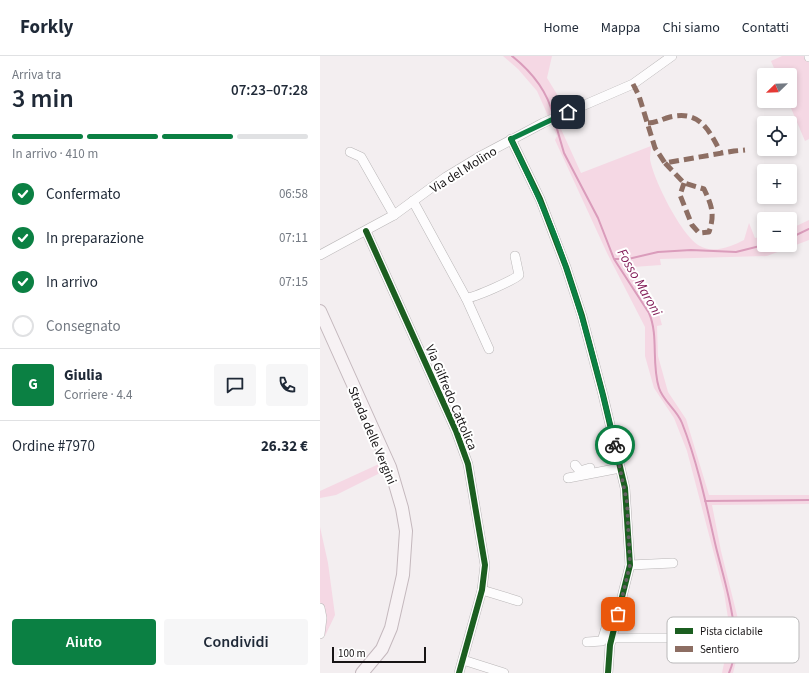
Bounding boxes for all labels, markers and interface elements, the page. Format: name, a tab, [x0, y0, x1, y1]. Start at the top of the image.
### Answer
text: Forkly	[20, 14, 73, 41]
text: Home	[543, 18, 579, 38]
text: Mappa	[601, 18, 640, 38]
text: Chi siamo	[662, 18, 720, 38]
text: Contatti	[742, 18, 789, 38]
text: Arriva tra	[12, 66, 61, 84]
north arrow	[757, 68, 797, 108]
map controls	[757, 68, 797, 252]
text: 3 min	[12, 80, 74, 117]
text: 07:23–07:28	[231, 80, 308, 101]
pin	[551, 95, 585, 129]
icon: home	[557, 101, 579, 123]
button: locate	[757, 116, 797, 156]
street label: Via del Molino	[427, 142, 500, 198]
text: In arrivo · 410 m	[12, 145, 98, 163]
button: +	[757, 164, 797, 204]
icon: check	[12, 183, 34, 205]
text: Confermato	[46, 184, 121, 205]
text: 06:58	[279, 185, 308, 203]
button: −	[757, 212, 797, 252]
icon: check	[12, 227, 34, 249]
text: In preparazione	[46, 228, 144, 249]
text: 07:11	[279, 229, 308, 247]
water label: Fosso Maroni	[612, 245, 667, 320]
icon: check	[12, 271, 34, 293]
text: In arrivo	[46, 272, 98, 293]
text: 07:15	[279, 273, 308, 291]
text: Consegnato	[46, 316, 121, 337]
street label: Via Gilfredo Cattolica	[421, 342, 481, 453]
button: chat	[214, 364, 256, 406]
button: phone	[266, 364, 308, 406]
text: Giulia	[64, 365, 103, 386]
text: G	[28, 374, 38, 395]
street label: Strada delle Vergini	[343, 384, 401, 487]
text: Corriere · 4.4	[64, 386, 133, 404]
courier	[595, 425, 635, 465]
icon: bike	[604, 434, 626, 456]
text: Ordine #7970	[12, 436, 95, 457]
text: 26.32 €	[261, 436, 308, 457]
pin	[601, 597, 635, 631]
icon: bag	[607, 603, 629, 625]
legend	[667, 617, 799, 663]
button: Aiuto	[12, 619, 156, 665]
button: Condividi	[164, 619, 308, 665]
text: Pista ciclabile	[700, 624, 763, 639]
text: Sentiero	[700, 642, 739, 657]
scale bar	[332, 645, 426, 664]
text: 100 m	[338, 646, 366, 661]

